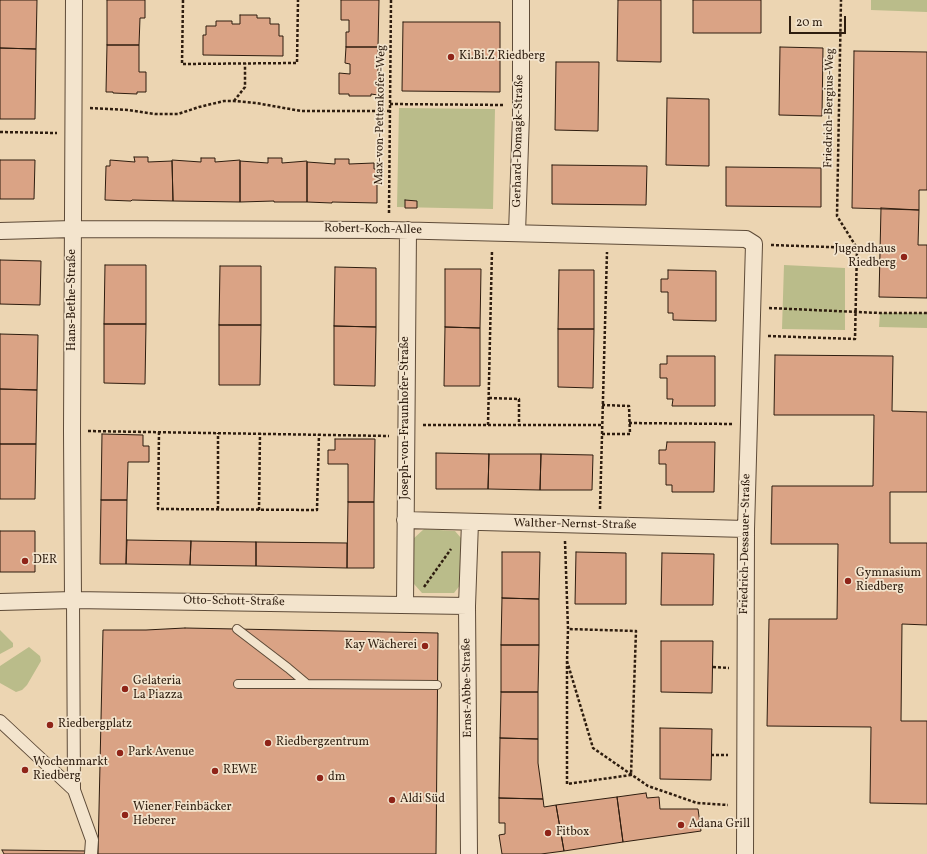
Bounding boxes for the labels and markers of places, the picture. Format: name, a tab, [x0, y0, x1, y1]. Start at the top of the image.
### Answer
place label: Ki.Bi.Z Riedberg	[459, 50, 545, 64]
marker: Ki.Bi.Z Riedberg	[446, 52, 456, 62]
place label: Jugendhaus Riedberg	[835, 243, 896, 271]
marker: Jugendhaus Riedberg	[899, 252, 909, 262]
place label: DER	[33, 554, 57, 568]
marker: DER	[20, 556, 30, 566]
place label: Gymnasium Riedberg	[856, 567, 921, 595]
marker: Gymnasium Riedberg	[843, 576, 853, 586]
place label: Kay Wächerei	[345, 639, 417, 653]
marker: Kay Wächerei	[420, 641, 430, 651]
place label: Gelateria La Piazza	[133, 675, 183, 703]
marker: Gelateria La Piazza	[120, 684, 130, 694]
place label: Riedbergplatz	[58, 718, 132, 732]
marker: Riedbergplatz	[45, 720, 55, 730]
place label: Riedbergzentrum	[276, 736, 369, 750]
marker: Riedbergzentrum	[263, 738, 273, 748]
place label: Park Avenue	[128, 746, 194, 760]
marker: Park Avenue	[115, 748, 125, 758]
place label: Wochenmarkt Riedberg	[33, 756, 108, 784]
place label: REWE	[223, 764, 257, 778]
marker: Wochenmarkt Riedberg	[20, 765, 30, 775]
marker: REWE	[210, 766, 220, 776]
place label: dm	[328, 771, 345, 785]
marker: dm	[315, 773, 325, 783]
place label: Aldi Süd	[400, 793, 445, 807]
marker: Aldi Süd	[387, 795, 397, 805]
place label: Wiener Feinbäcker Heberer	[133, 801, 232, 829]
marker: Wiener Feinbäcker Heberer	[120, 810, 130, 820]
place label: Adana Grill	[689, 818, 750, 832]
marker: Adana Grill	[676, 820, 686, 830]
place label: Fitbox	[556, 826, 589, 840]
marker: Fitbox	[543, 828, 553, 838]

